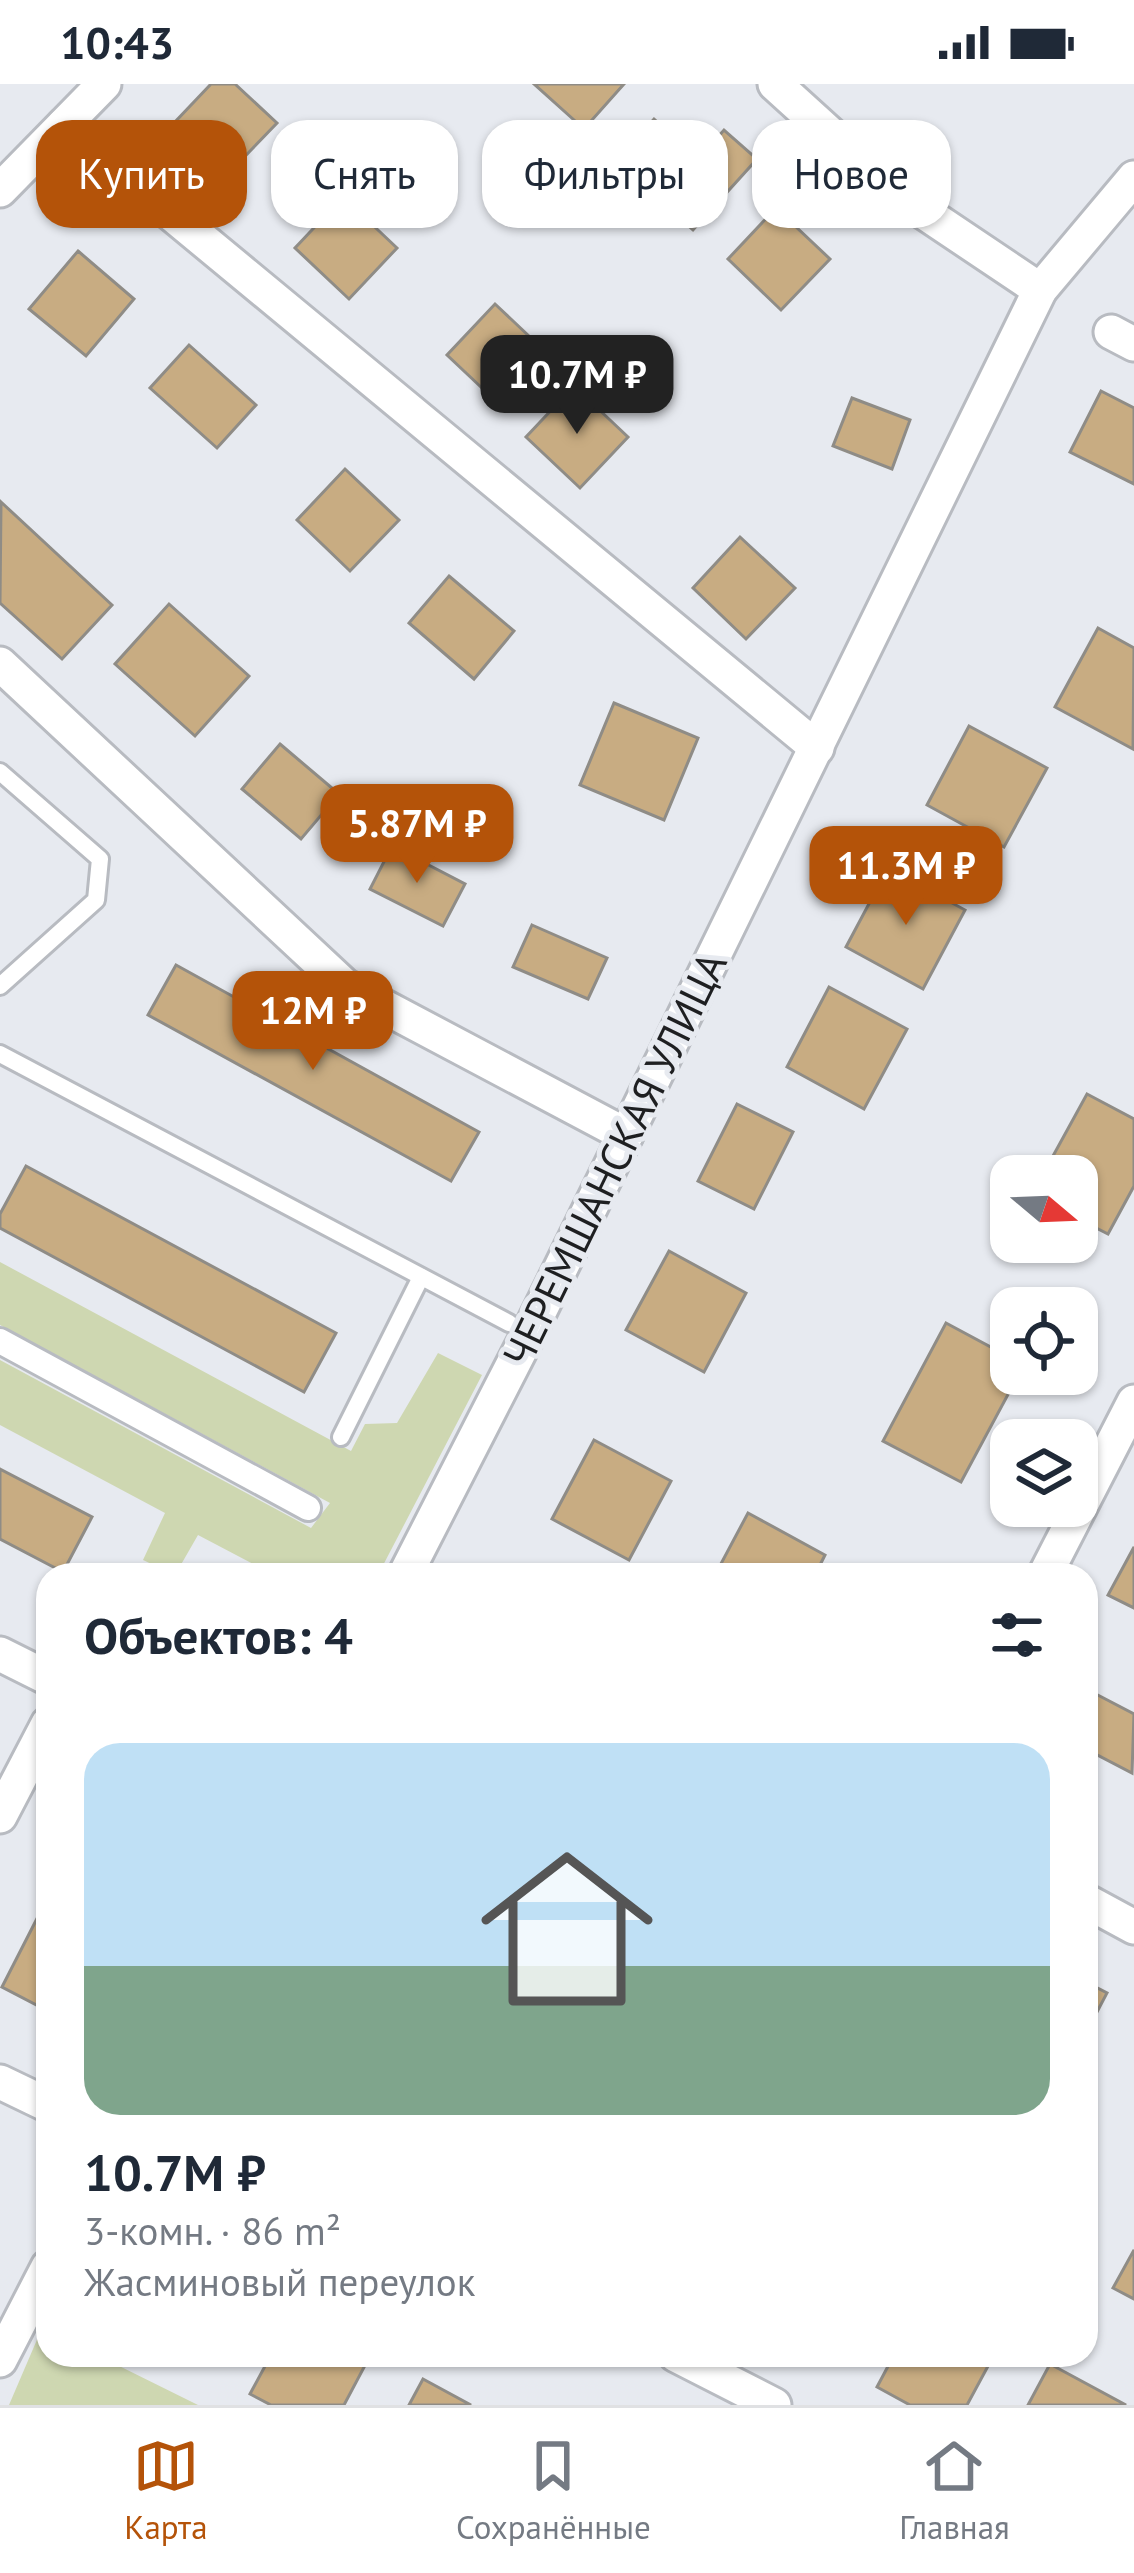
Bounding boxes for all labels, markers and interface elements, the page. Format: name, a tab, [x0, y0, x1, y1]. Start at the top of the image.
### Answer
text: 10:43	[60, 13, 174, 71]
chip: Купить	[36, 120, 247, 228]
chip: Снять	[271, 120, 458, 228]
chip: Фильтры	[482, 120, 728, 228]
chip: Новое	[752, 120, 951, 228]
pin: 10.7M ₽	[466, 335, 688, 437]
text: 10.7M ₽	[507, 348, 647, 399]
pin: 5.87M ₽	[306, 784, 528, 886]
text: 5.87M ₽	[347, 797, 487, 848]
pin: 11.3M ₽	[795, 826, 1017, 928]
text: 11.3M ₽	[836, 839, 976, 890]
street label: ЧЕРЕМШАНСКАЯ УЛИЦА	[490, 942, 739, 1376]
pin: 12M ₽	[229, 971, 397, 1073]
text: 12M ₽	[259, 984, 367, 1035]
north arrow	[990, 1155, 1098, 1263]
map controls	[990, 1155, 1098, 1527]
button: locate	[990, 1287, 1098, 1395]
button: layers	[990, 1419, 1098, 1527]
text: Объектов: 4	[84, 1602, 353, 1668]
icon: filters	[984, 1602, 1050, 1668]
icon: home	[459, 1821, 675, 2037]
text: 10.7M ₽	[84, 2139, 266, 2205]
text: 3-комн. · 86 m²	[84, 2205, 341, 2256]
text: Жасминовый переулок	[84, 2256, 475, 2307]
tab: Карта	[124, 2433, 208, 2548]
tab: Сохранённые	[456, 2433, 651, 2548]
tab: Главная	[899, 2433, 1010, 2548]

